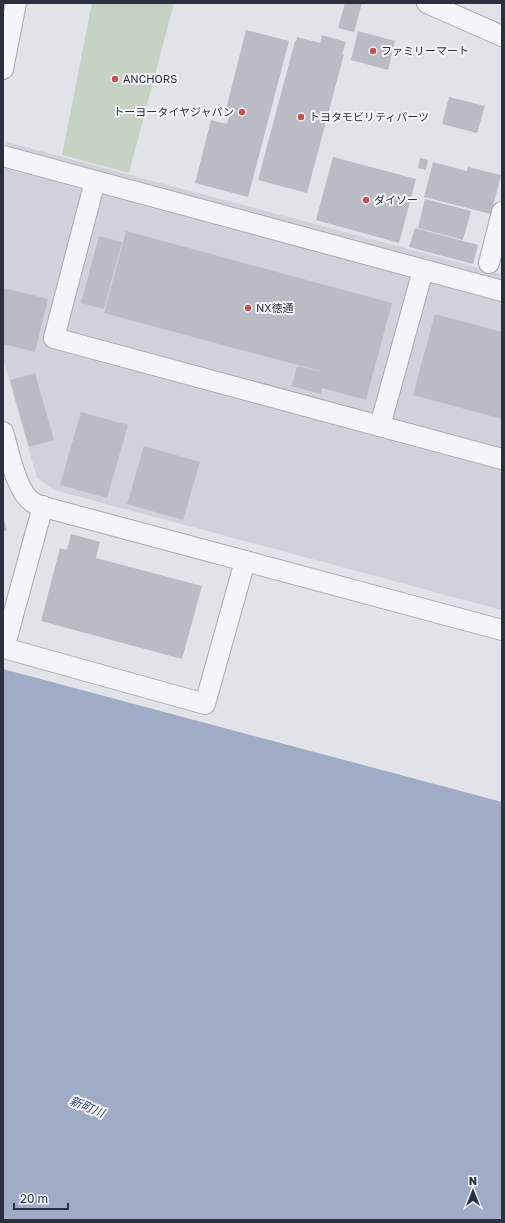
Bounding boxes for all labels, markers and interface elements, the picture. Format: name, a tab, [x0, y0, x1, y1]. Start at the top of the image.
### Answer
place label: ファミリーマート	[381, 44, 469, 57]
marker: ファミリーマート	[368, 46, 378, 56]
place label: ANCHORS	[123, 72, 177, 85]
marker: ANCHORS	[110, 74, 120, 84]
place label: トーヨータイヤジャパン	[113, 105, 234, 118]
marker: トーヨータイヤジャパン	[237, 107, 247, 117]
place label: トヨタモビリティパーツ	[309, 110, 429, 123]
marker: トヨタモビリティパーツ	[296, 112, 306, 122]
place label: ダイソー	[374, 193, 418, 206]
marker: ダイソー	[361, 195, 371, 205]
place label: NX徳通	[256, 301, 294, 314]
marker: NX徳通	[243, 303, 253, 313]
water label: 新町川	[68, 1093, 109, 1121]
north arrow	[453, 1171, 493, 1211]
text: N	[469, 1174, 477, 1187]
scale bar	[14, 1185, 68, 1211]
text: 20 m	[20, 1191, 48, 1206]

